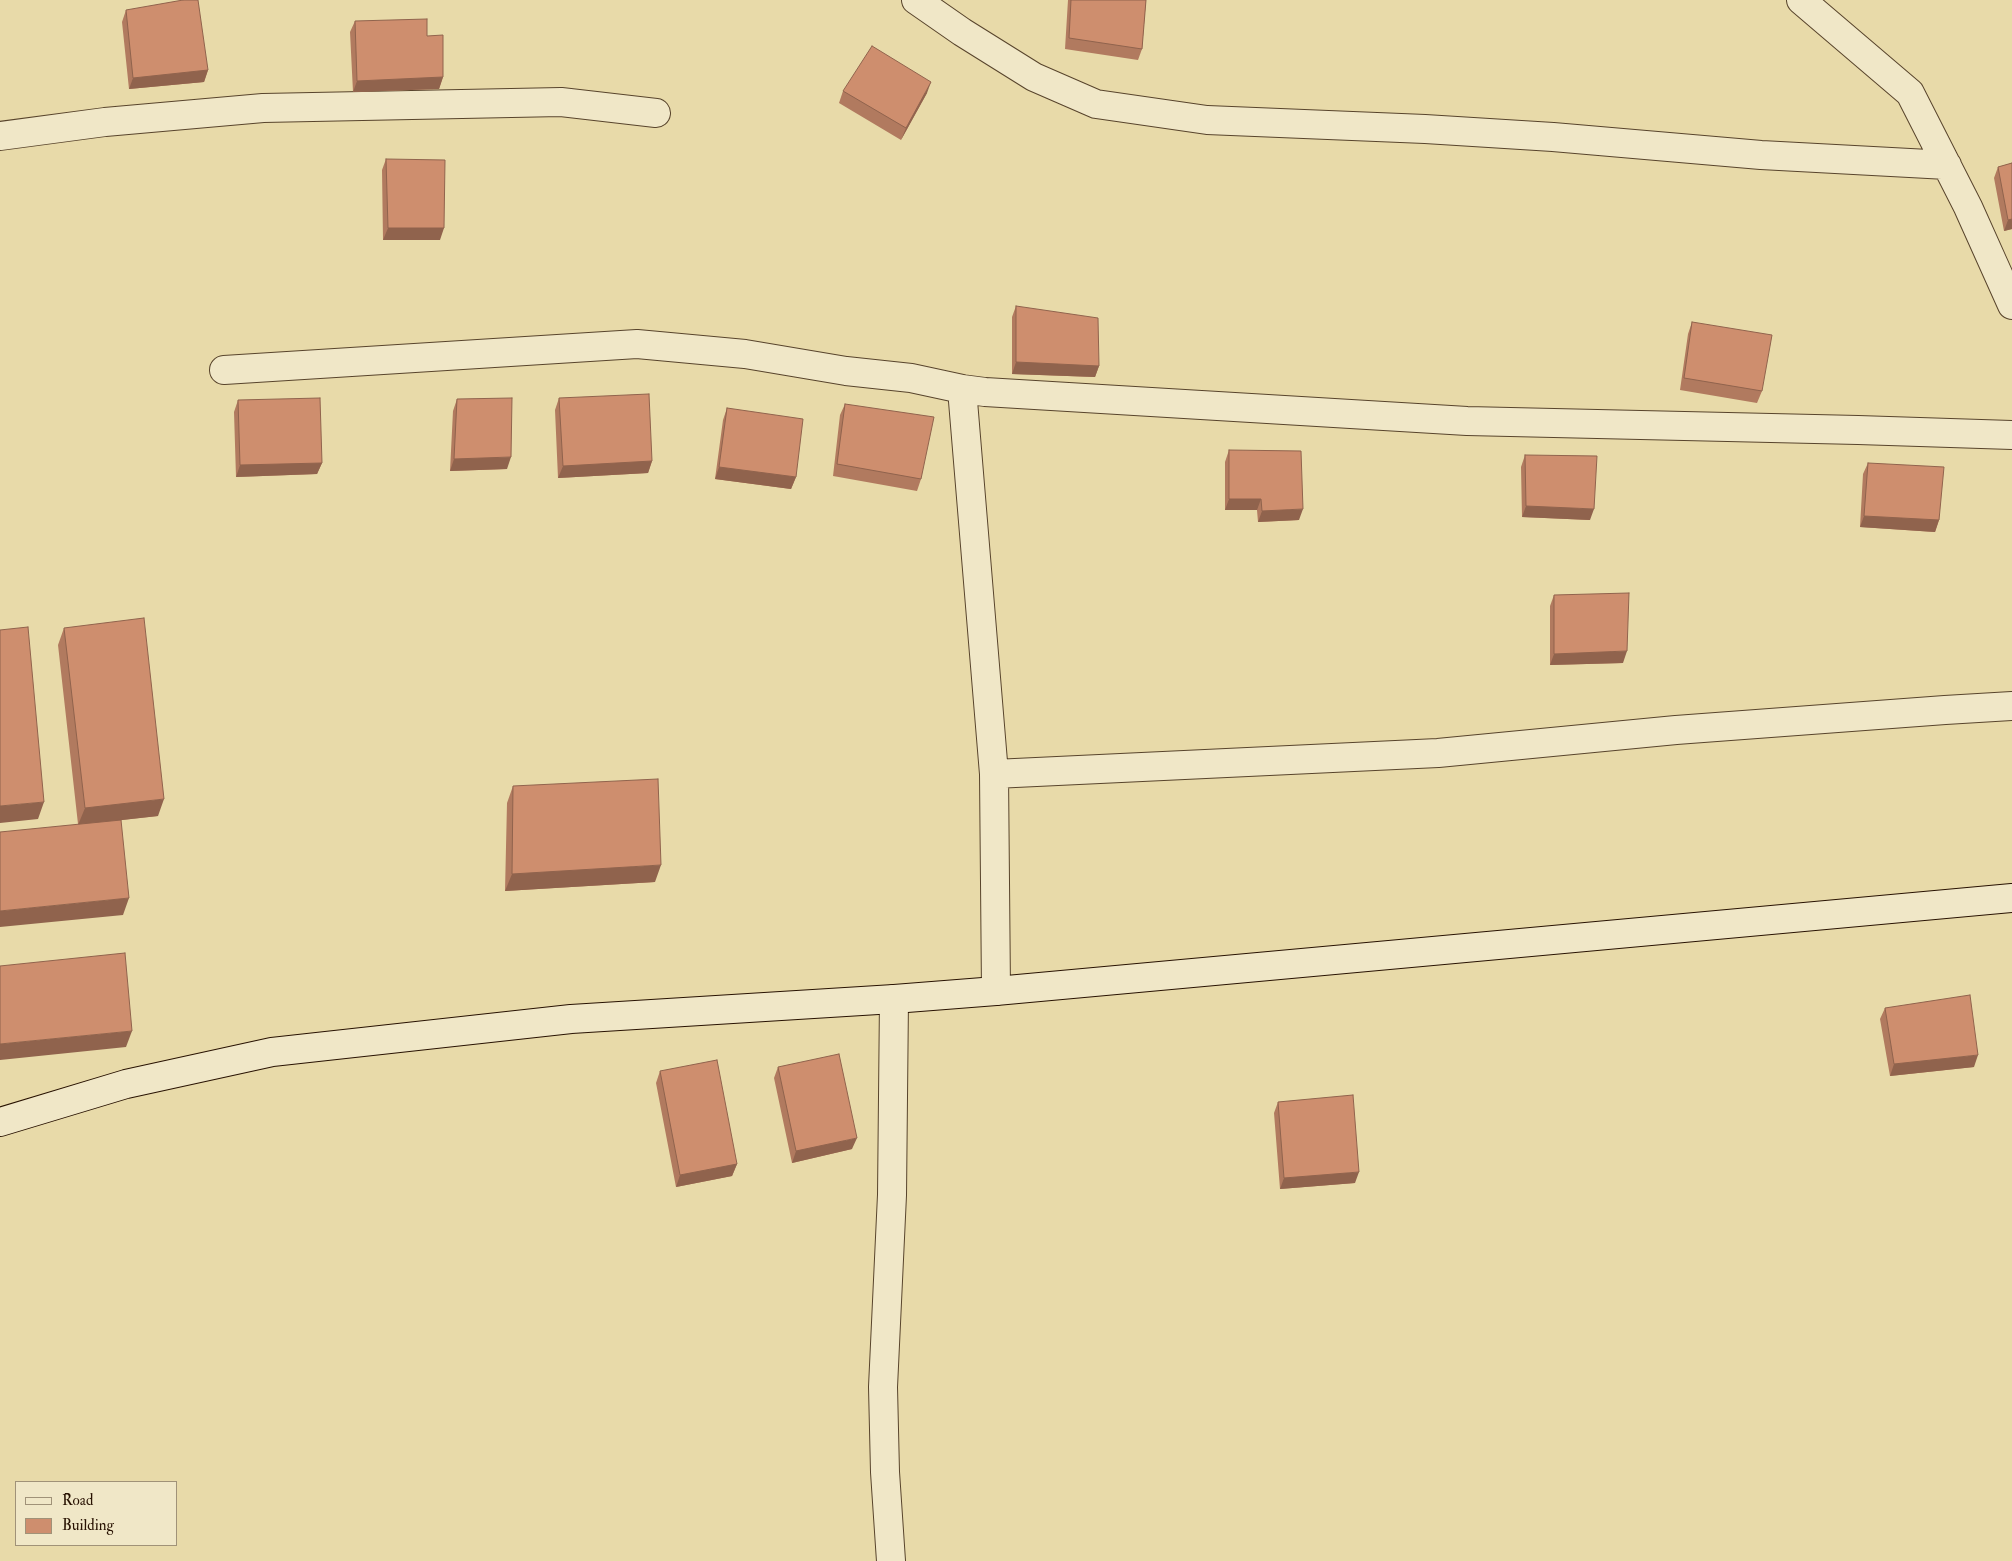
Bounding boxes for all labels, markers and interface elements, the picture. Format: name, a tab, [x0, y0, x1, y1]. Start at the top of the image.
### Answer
legend	[15, 1481, 178, 1546]
text: Road	[62, 1491, 93, 1510]
text: Building	[62, 1516, 114, 1535]

